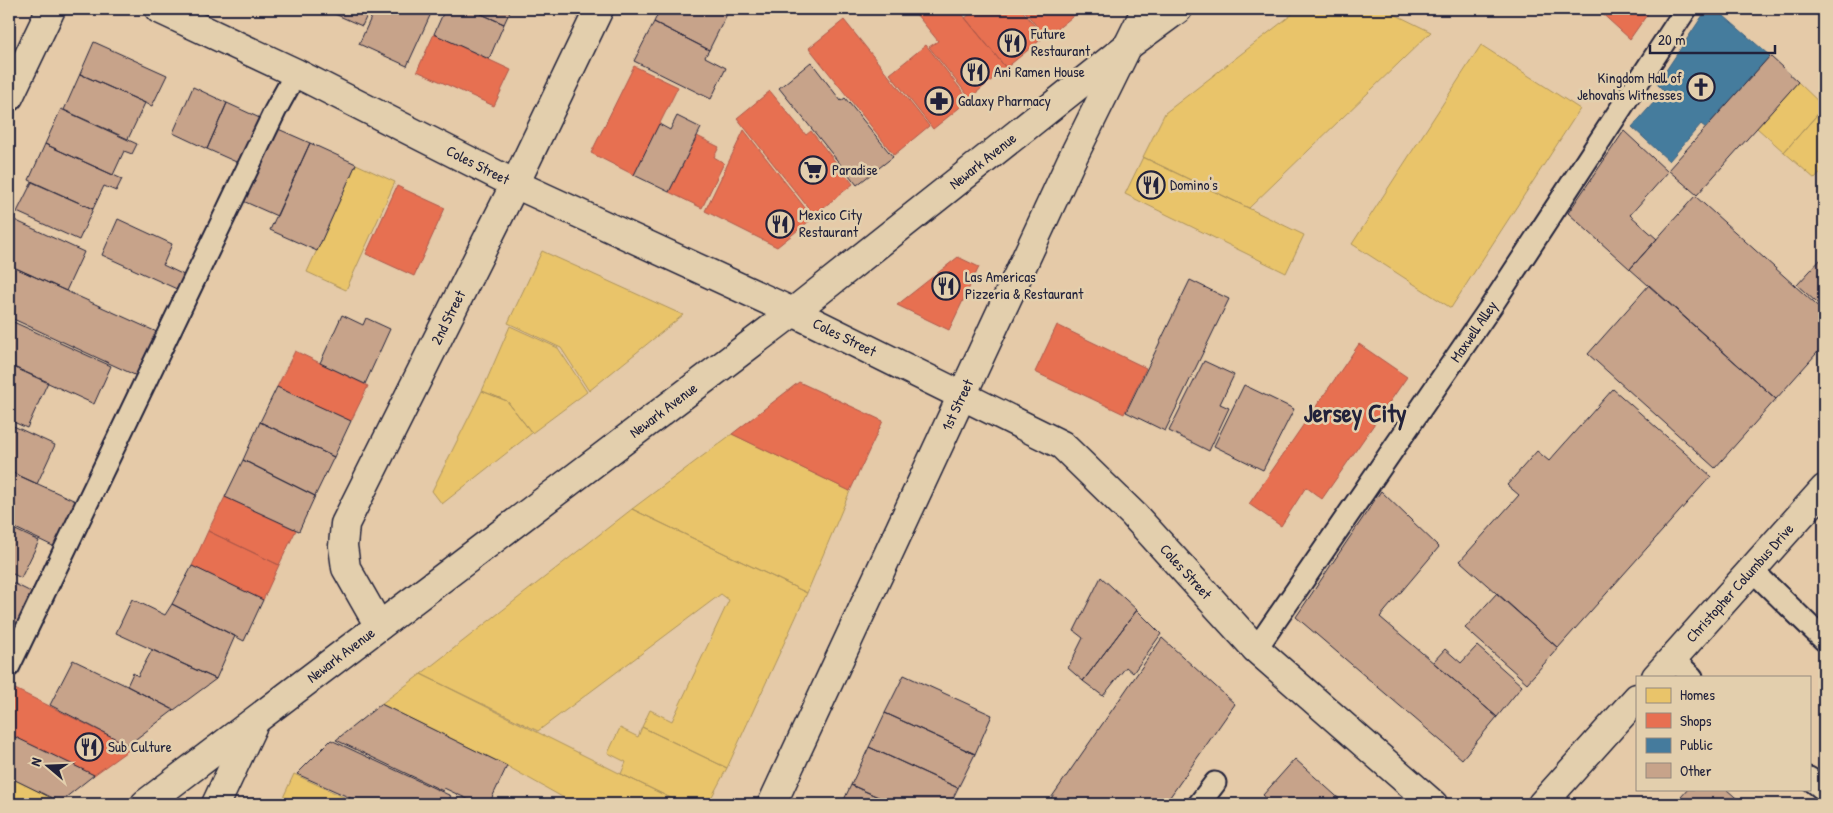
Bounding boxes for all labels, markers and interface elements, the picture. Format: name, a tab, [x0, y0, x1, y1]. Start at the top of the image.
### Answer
scale bar	[1650, 22, 1776, 54]
place label: Future Restaurant	[1030, 23, 1091, 61]
restaurant icon: Future Restaurant	[997, 28, 1027, 58]
text: 20 m	[1658, 29, 1685, 50]
restaurant icon: Ani Ramen House	[960, 57, 990, 87]
place label: Ani Ramen House	[994, 61, 1085, 82]
place label: Kingdom Hall of Jehovahs Witnesses	[1577, 67, 1683, 105]
church icon: Kingdom Hall of Jehovahs Witnesses	[1686, 72, 1716, 102]
pharmacy icon: Galaxy Pharmacy	[924, 86, 954, 116]
place label: Galaxy Pharmacy	[958, 90, 1051, 111]
street label: Newark Avenue	[944, 128, 1020, 194]
street label: Coles Street	[443, 140, 514, 190]
supermarket icon: Paradise	[798, 155, 828, 185]
place label: Paradise	[832, 159, 878, 180]
restaurant icon: Domino's	[1136, 170, 1166, 200]
place label: Domino's	[1170, 174, 1218, 195]
place label: Mexico City Restaurant	[799, 204, 862, 242]
restaurant icon: Mexico City Restaurant	[765, 209, 795, 239]
place label: Las Americas Pizzeria & Restaurant	[965, 266, 1084, 304]
restaurant icon: Las Americas Pizzeria & Restaurant	[931, 271, 961, 301]
street label: 2nd Street	[425, 286, 471, 348]
street label: Maxwell Alley	[1445, 296, 1502, 366]
street label: Coles Street	[809, 312, 881, 362]
street label: 1st Street	[936, 375, 979, 434]
street label: Newark Avenue	[625, 377, 702, 443]
district label: Jersey City	[1303, 396, 1407, 431]
street label: Christopher Columbus Drive	[1681, 519, 1798, 647]
street label: Coles Street	[1155, 539, 1217, 604]
street label: Newark Avenue	[302, 622, 379, 688]
legend	[1636, 676, 1810, 790]
text: Homes	[1680, 684, 1715, 705]
text: Shops	[1680, 710, 1712, 731]
restaurant icon: Sub Culture	[74, 732, 104, 762]
text: Public	[1680, 734, 1713, 755]
place label: Sub Culture	[108, 736, 172, 757]
north arrow	[22, 740, 72, 790]
text: N	[25, 754, 46, 768]
text: Other	[1680, 760, 1712, 781]

